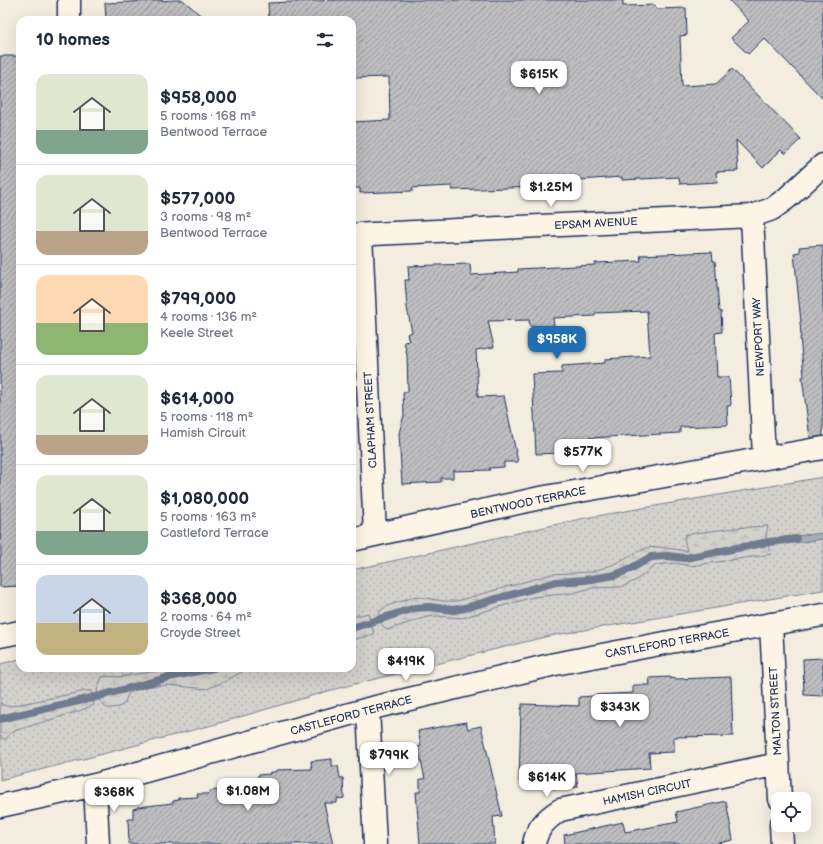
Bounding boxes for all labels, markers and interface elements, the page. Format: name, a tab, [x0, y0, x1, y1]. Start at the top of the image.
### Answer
icon: filters	[314, 29, 336, 51]
text: 10 homes	[36, 30, 110, 50]
pin: $615K	[511, 61, 567, 95]
text: $615K	[520, 66, 558, 82]
text: $958,000	[160, 88, 237, 108]
icon: home	[68, 90, 116, 138]
text: 5 rooms · 168 m²	[160, 108, 256, 124]
text: Bentwood Terrace	[160, 124, 267, 140]
pin: $1.25M	[518, 174, 584, 208]
text: $1.25M	[529, 179, 573, 195]
text: $577,000	[160, 189, 235, 209]
icon: home	[68, 191, 116, 239]
text: 3 rooms · 98 m²	[160, 209, 251, 225]
street label: EPSAM AVENUE	[554, 215, 638, 232]
text: Bentwood Terrace	[160, 225, 267, 241]
text: $799,000	[160, 289, 236, 309]
icon: home	[68, 291, 116, 339]
street label: NEWPORT WAY	[750, 297, 767, 377]
text: 4 rooms · 136 m²	[160, 309, 257, 325]
text: Keele Street	[160, 325, 233, 341]
pin: $958K	[529, 326, 585, 360]
text: $958K	[537, 331, 577, 347]
street label: CLAPHAM STREET	[361, 371, 380, 469]
text: $614,000	[160, 389, 234, 409]
icon: home	[68, 391, 116, 439]
text: 5 rooms · 118 m²	[160, 409, 253, 425]
text: Hamish Circuit	[160, 425, 246, 441]
pin: $577K	[555, 439, 611, 473]
text: $577K	[563, 444, 603, 460]
street label: BENTWOOD TERRACE	[469, 484, 587, 521]
text: $1,080,000	[160, 489, 249, 509]
icon: home	[68, 491, 116, 539]
text: 5 rooms · 163 m²	[160, 509, 257, 525]
text: Castleford Terrace	[160, 525, 269, 541]
text: $368,000	[160, 589, 237, 609]
icon: home	[68, 591, 116, 639]
text: 2 rooms · 64 m²	[160, 609, 252, 625]
text: Croyde Street	[160, 625, 241, 641]
street label: CASTLEFORD TERRACE	[604, 626, 730, 661]
pin: $419K	[378, 648, 434, 682]
text: $419K	[387, 653, 425, 669]
street label: MALTON STREET	[767, 666, 784, 756]
street label: CASTLEFORD TERRACE	[289, 693, 413, 738]
pin: $343K	[592, 694, 648, 728]
text: $343K	[600, 699, 640, 715]
pin: $799K	[361, 742, 417, 776]
text: $799K	[369, 747, 409, 763]
pin: $614K	[519, 764, 575, 798]
text: $614K	[528, 769, 566, 785]
street label: HAMISH CIRCUIT	[602, 777, 693, 808]
pin: $1.08M	[215, 778, 281, 812]
pin: $368K	[86, 779, 142, 813]
text: $1.08M	[226, 783, 270, 799]
text: $368K	[94, 784, 134, 800]
map controls	[771, 792, 811, 832]
button: locate	[771, 792, 811, 832]

